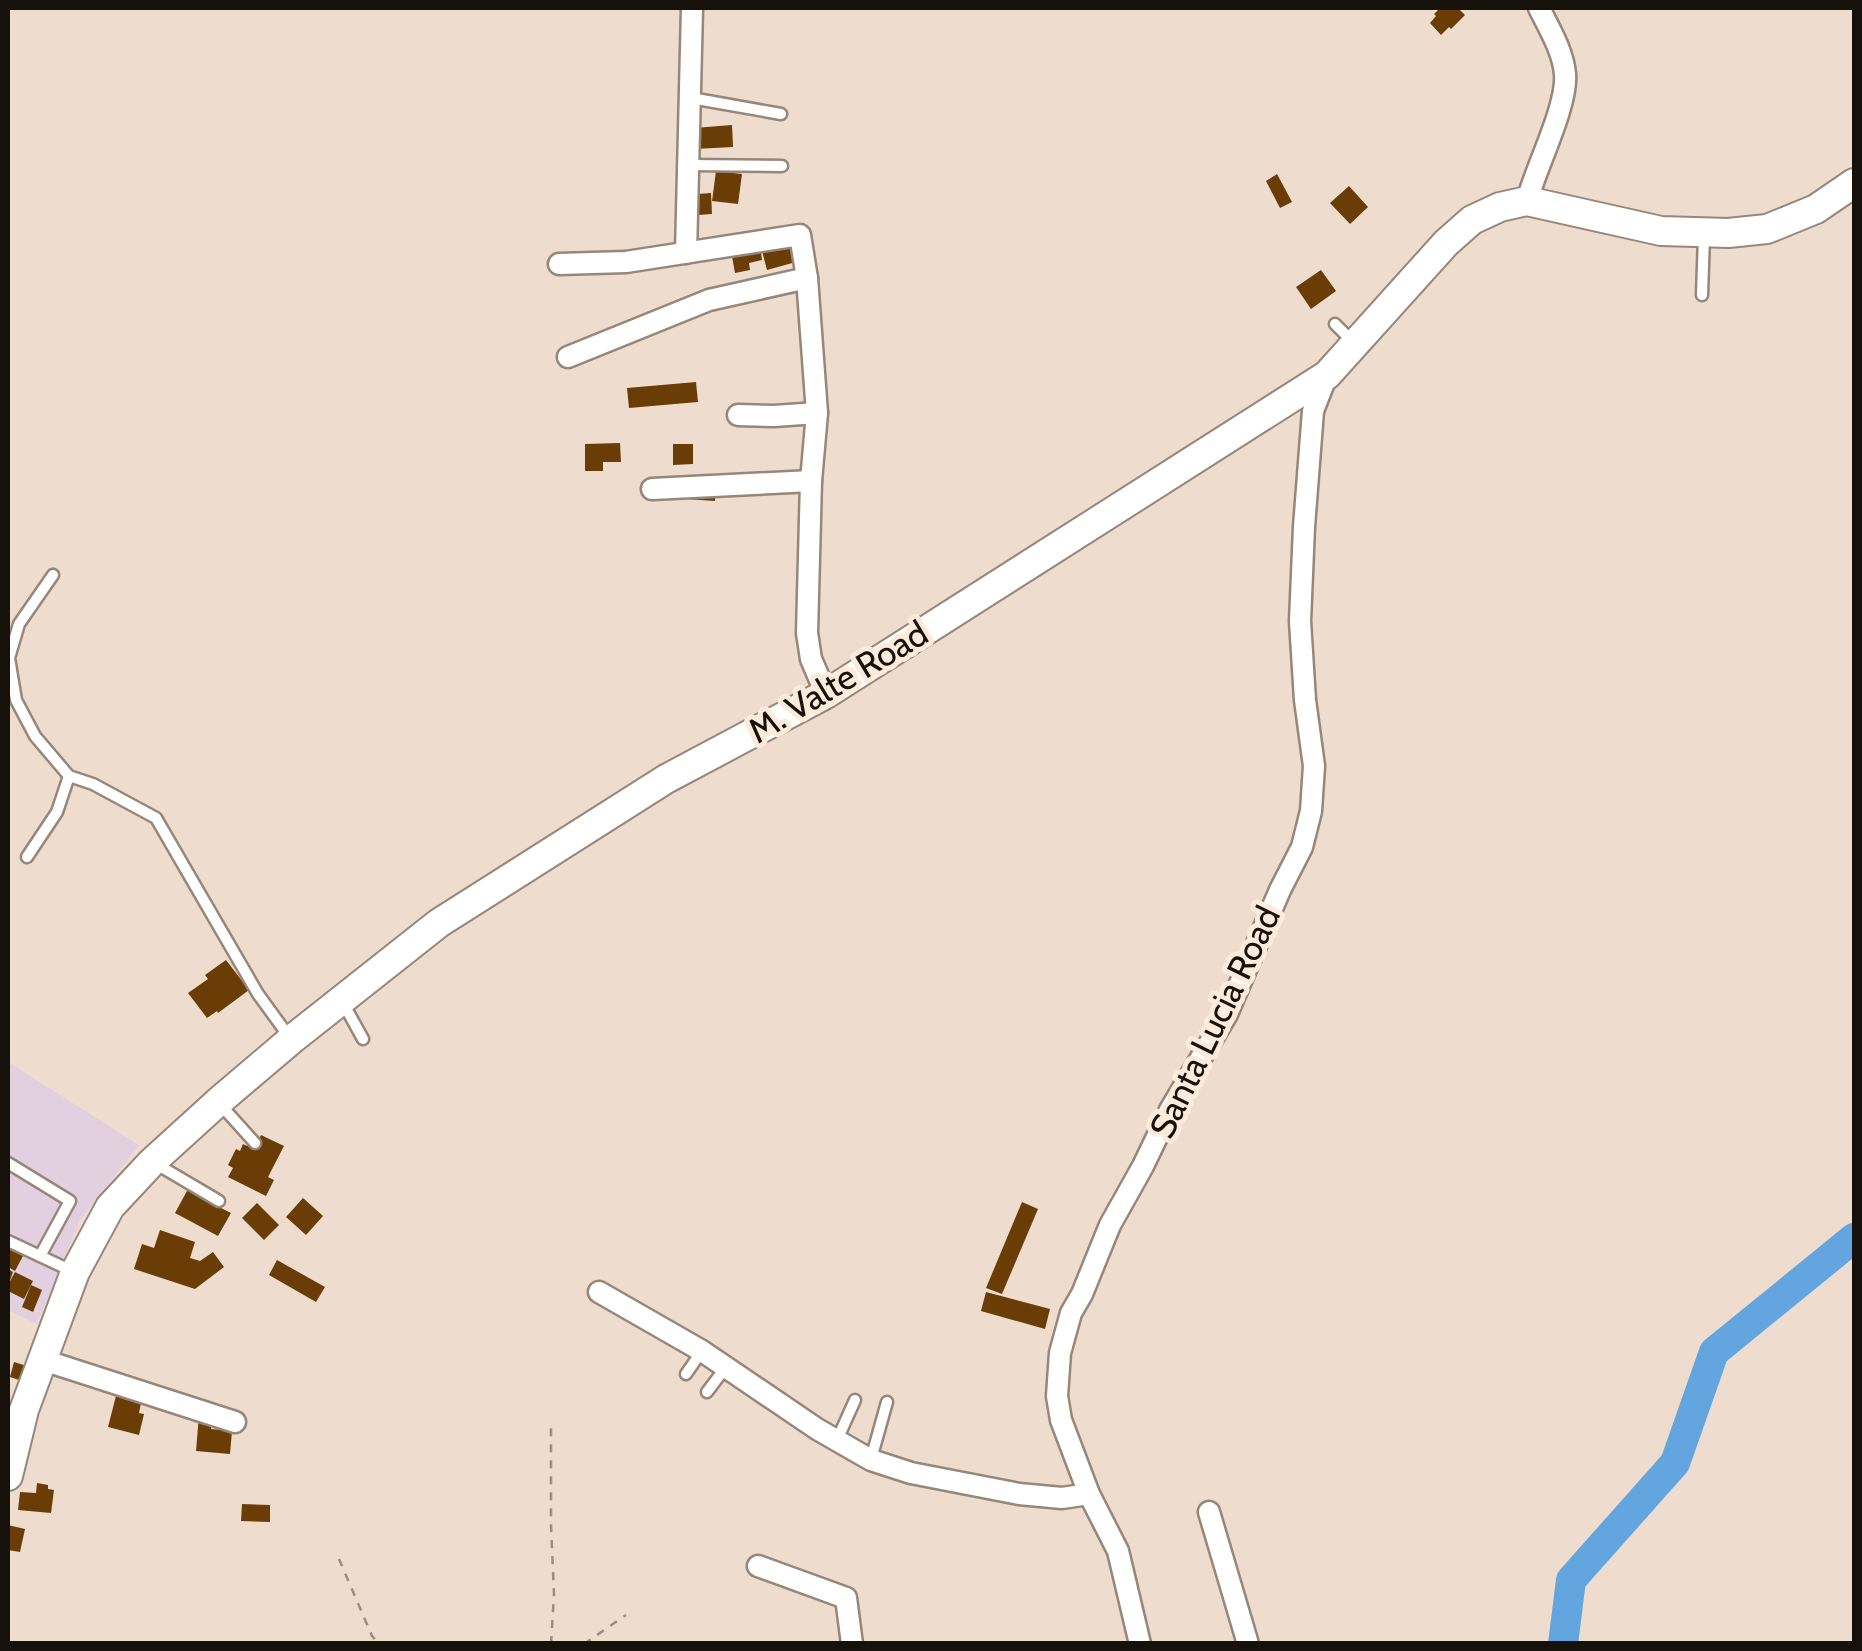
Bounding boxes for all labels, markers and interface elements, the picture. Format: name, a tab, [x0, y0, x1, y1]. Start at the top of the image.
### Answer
street label: M. Valte Road	[740, 611, 935, 752]
street label: Santa Lucia Road	[1140, 899, 1289, 1145]

